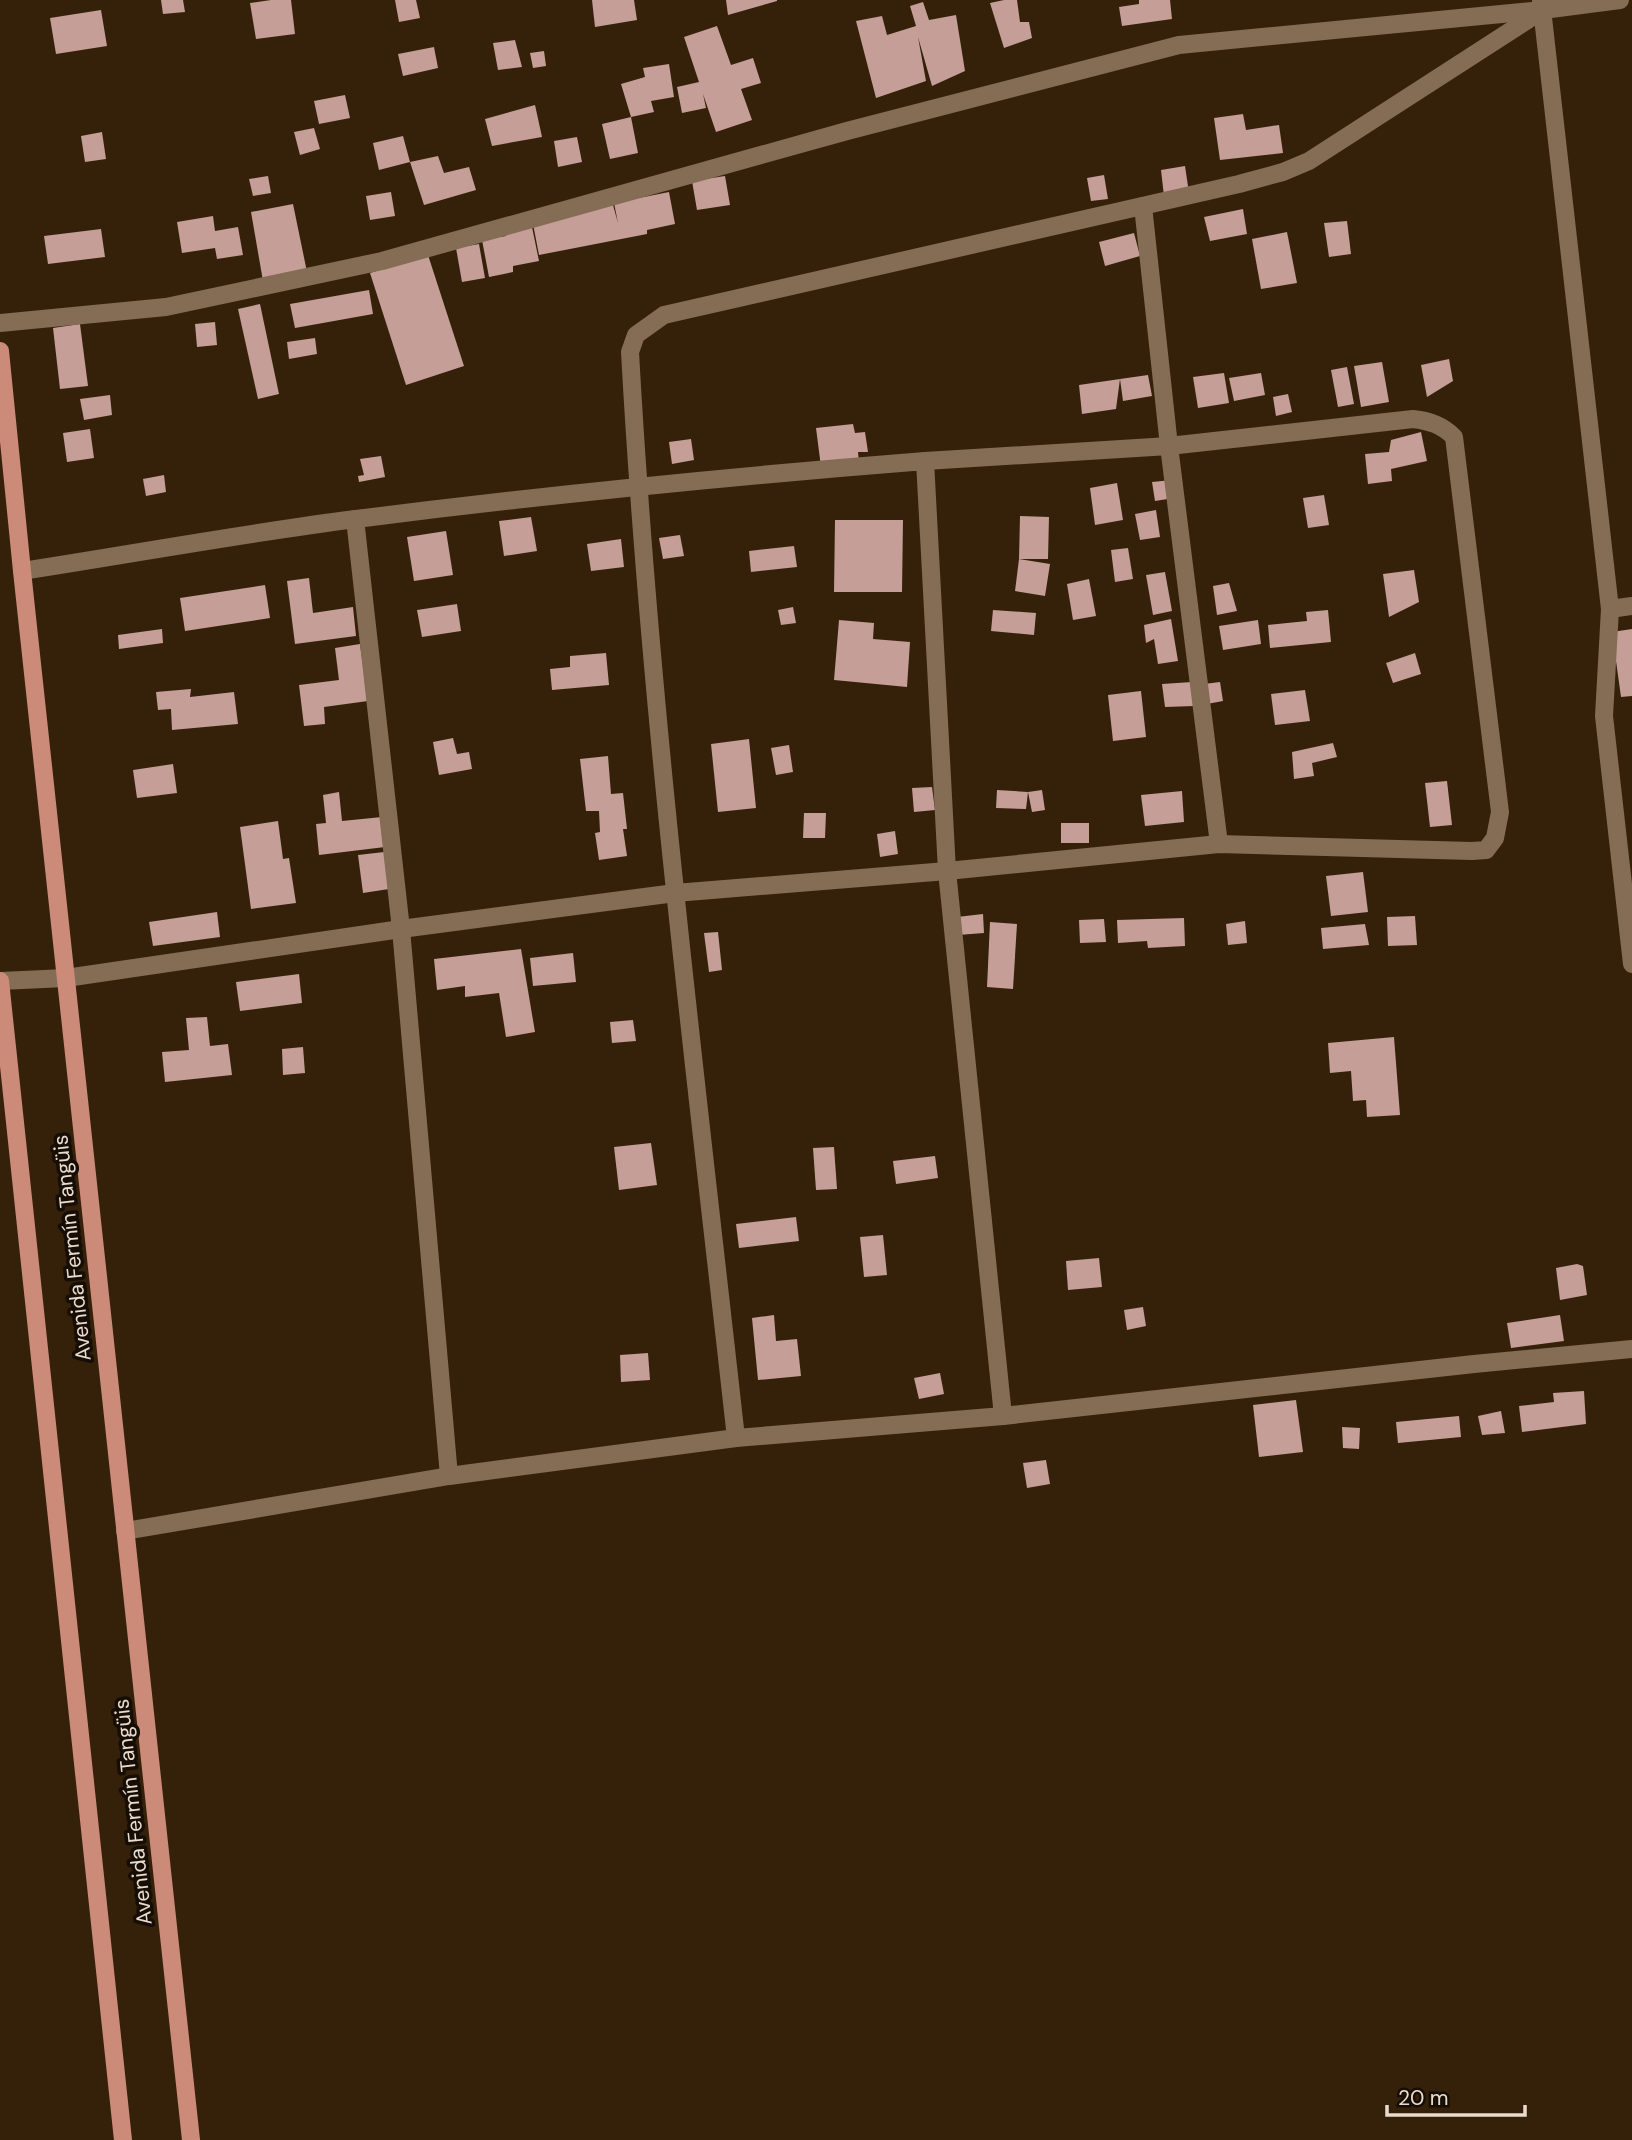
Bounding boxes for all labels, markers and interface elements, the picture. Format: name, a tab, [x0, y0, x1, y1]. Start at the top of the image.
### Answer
street label: Avenida Fermín Tangüis	[46, 1134, 98, 1362]
street label: Avenida Fermín Tangüis	[107, 1698, 159, 1926]
scale bar	[1387, 2074, 1525, 2118]
text: 20 m	[1398, 2084, 1449, 2112]

